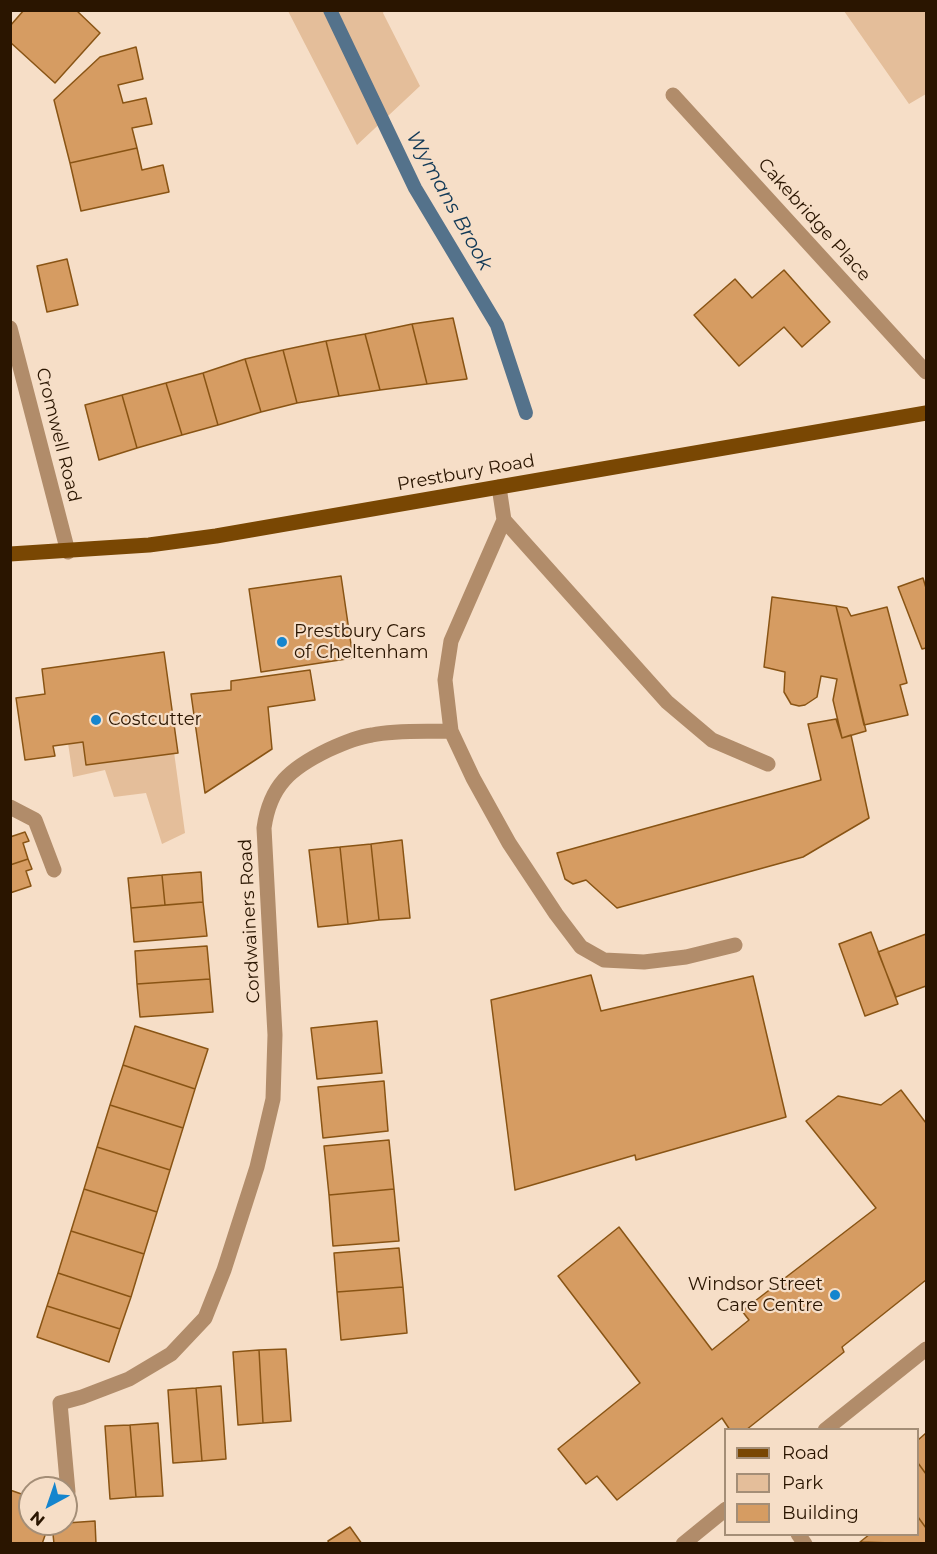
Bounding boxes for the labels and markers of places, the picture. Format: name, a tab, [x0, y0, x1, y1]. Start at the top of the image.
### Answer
place label: Prestbury Cars of Cheltenham	[294, 621, 428, 664]
marker: Prestbury Cars of Cheltenham	[275, 635, 289, 649]
place label: Costcutter	[108, 709, 202, 731]
marker: Costcutter	[89, 713, 103, 727]
place label: Windsor Street Care Centre	[688, 1274, 823, 1316]
marker: Windsor Street Care Centre	[828, 1288, 842, 1302]

